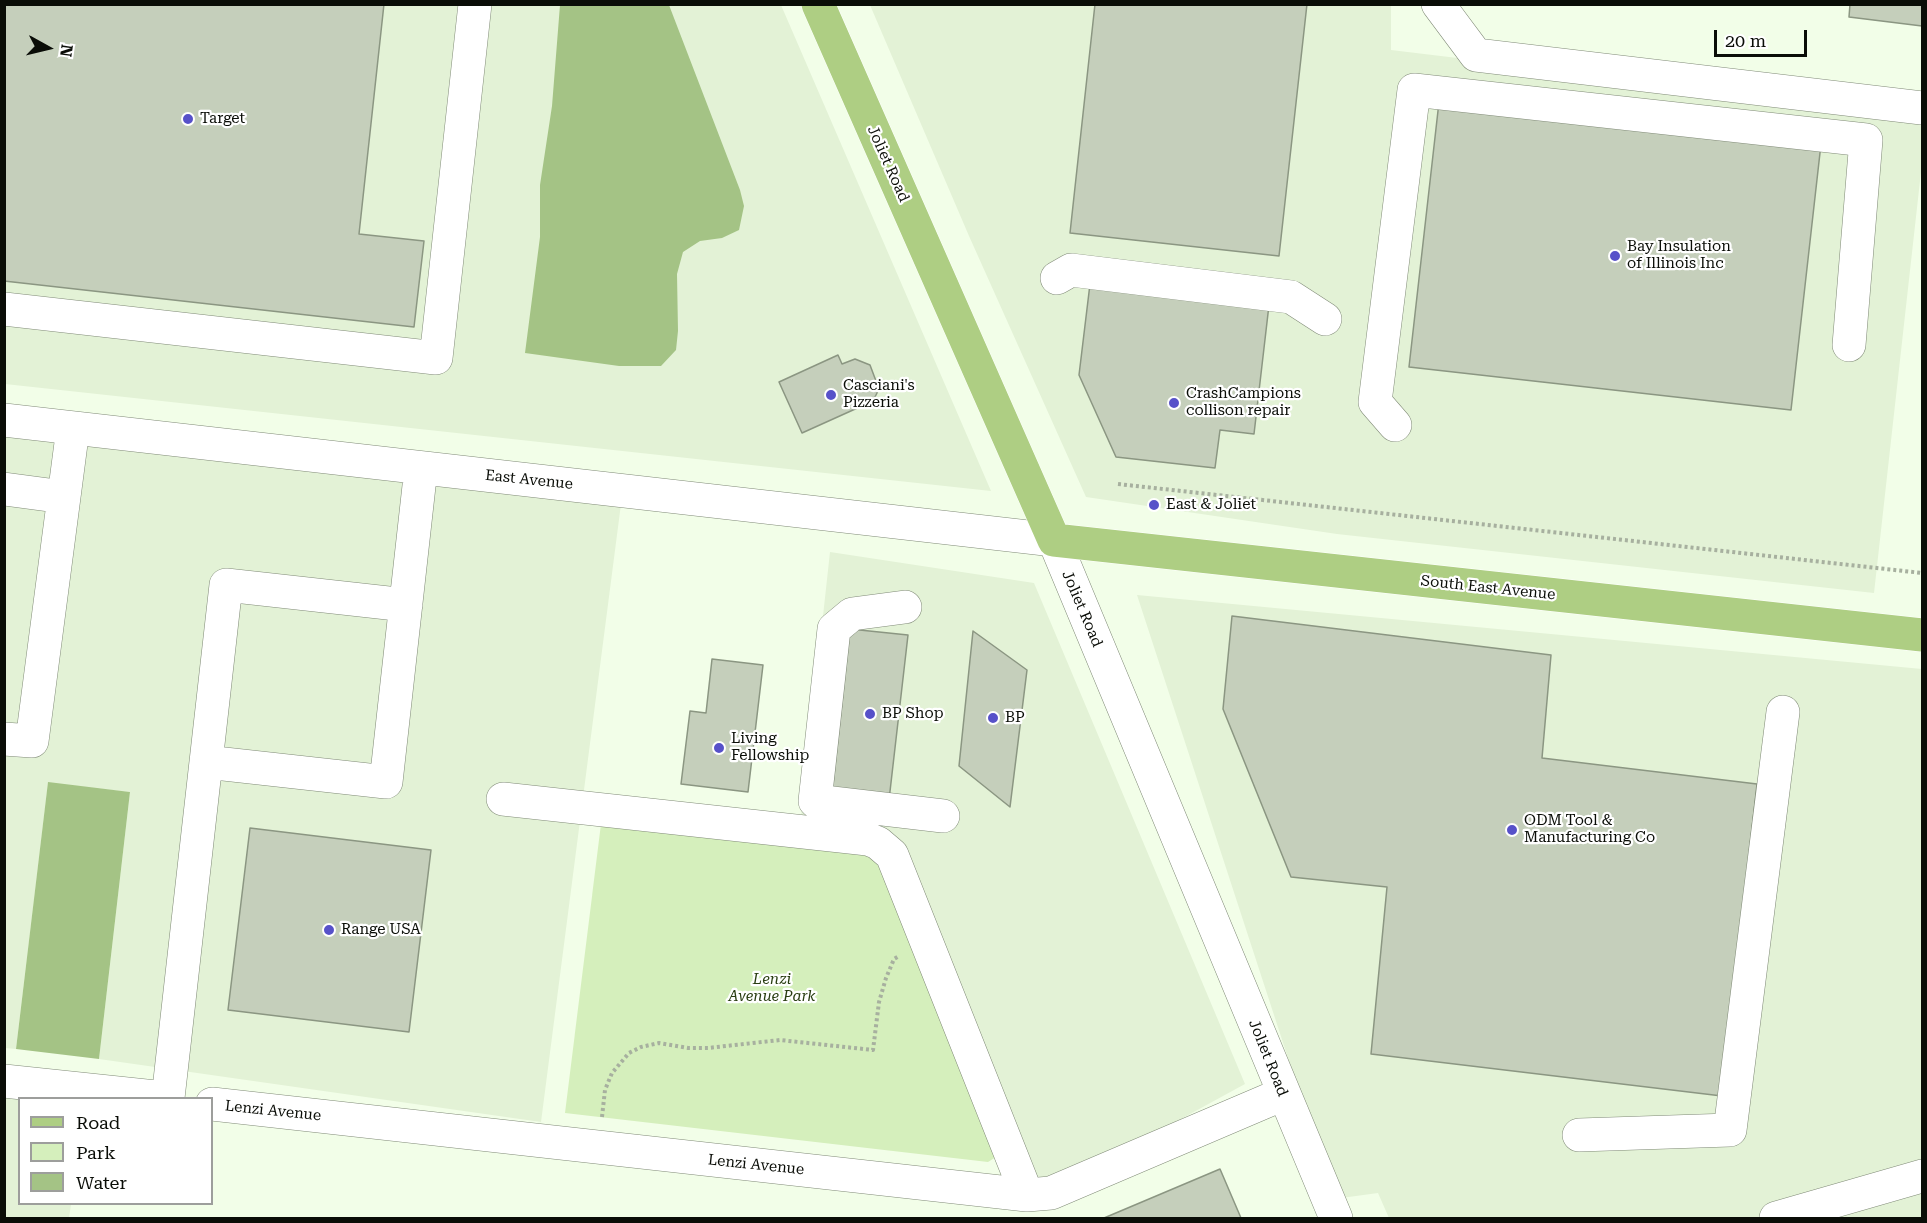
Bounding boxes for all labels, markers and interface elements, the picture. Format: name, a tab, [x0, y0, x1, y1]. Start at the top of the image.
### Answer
north arrow	[18, 18, 78, 78]
scale bar	[1717, 18, 1810, 56]
text: 20 m	[1725, 30, 1766, 51]
text: N	[56, 43, 77, 58]
place label: Target	[200, 110, 245, 128]
marker: Target	[181, 112, 195, 126]
street label: Joliet Road	[863, 123, 913, 205]
place label: Bay Insulation of Illinois Inc	[1627, 238, 1731, 273]
marker: Bay Insulation of Illinois Inc	[1608, 249, 1622, 263]
place label: Casciani's Pizzeria	[843, 377, 915, 412]
place label: CrashCampions collison repair	[1186, 385, 1301, 420]
marker: Casciani's Pizzeria	[824, 388, 838, 402]
marker: CrashCampions collison repair	[1167, 396, 1181, 410]
street label: East Avenue	[484, 466, 574, 494]
place label: East & Joliet	[1166, 496, 1256, 514]
marker: East & Joliet	[1147, 498, 1161, 512]
street label: Joliet Road	[1058, 568, 1106, 650]
street label: South East Avenue	[1420, 572, 1556, 604]
place label: BP Shop	[882, 705, 944, 723]
marker: BP Shop	[863, 707, 877, 721]
place label: BP	[1005, 709, 1025, 727]
marker: BP	[986, 711, 1000, 725]
place label: Living Fellowship	[731, 730, 809, 765]
marker: Living Fellowship	[712, 741, 726, 755]
place label: ODM Tool & Manufacturing Co	[1524, 812, 1655, 847]
marker: ODM Tool & Manufacturing Co	[1505, 823, 1519, 837]
place label: Range USA	[341, 921, 421, 939]
marker: Range USA	[322, 923, 336, 937]
park label: Lenzi Avenue Park	[729, 971, 815, 1006]
street label: Joliet Road	[1244, 1017, 1292, 1099]
legend	[18, 1097, 213, 1205]
street label: Lenzi Avenue	[224, 1097, 322, 1125]
text: Road	[76, 1112, 120, 1133]
text: Park	[76, 1142, 116, 1163]
street label: Lenzi Avenue	[707, 1151, 805, 1179]
text: Water	[76, 1172, 127, 1193]

